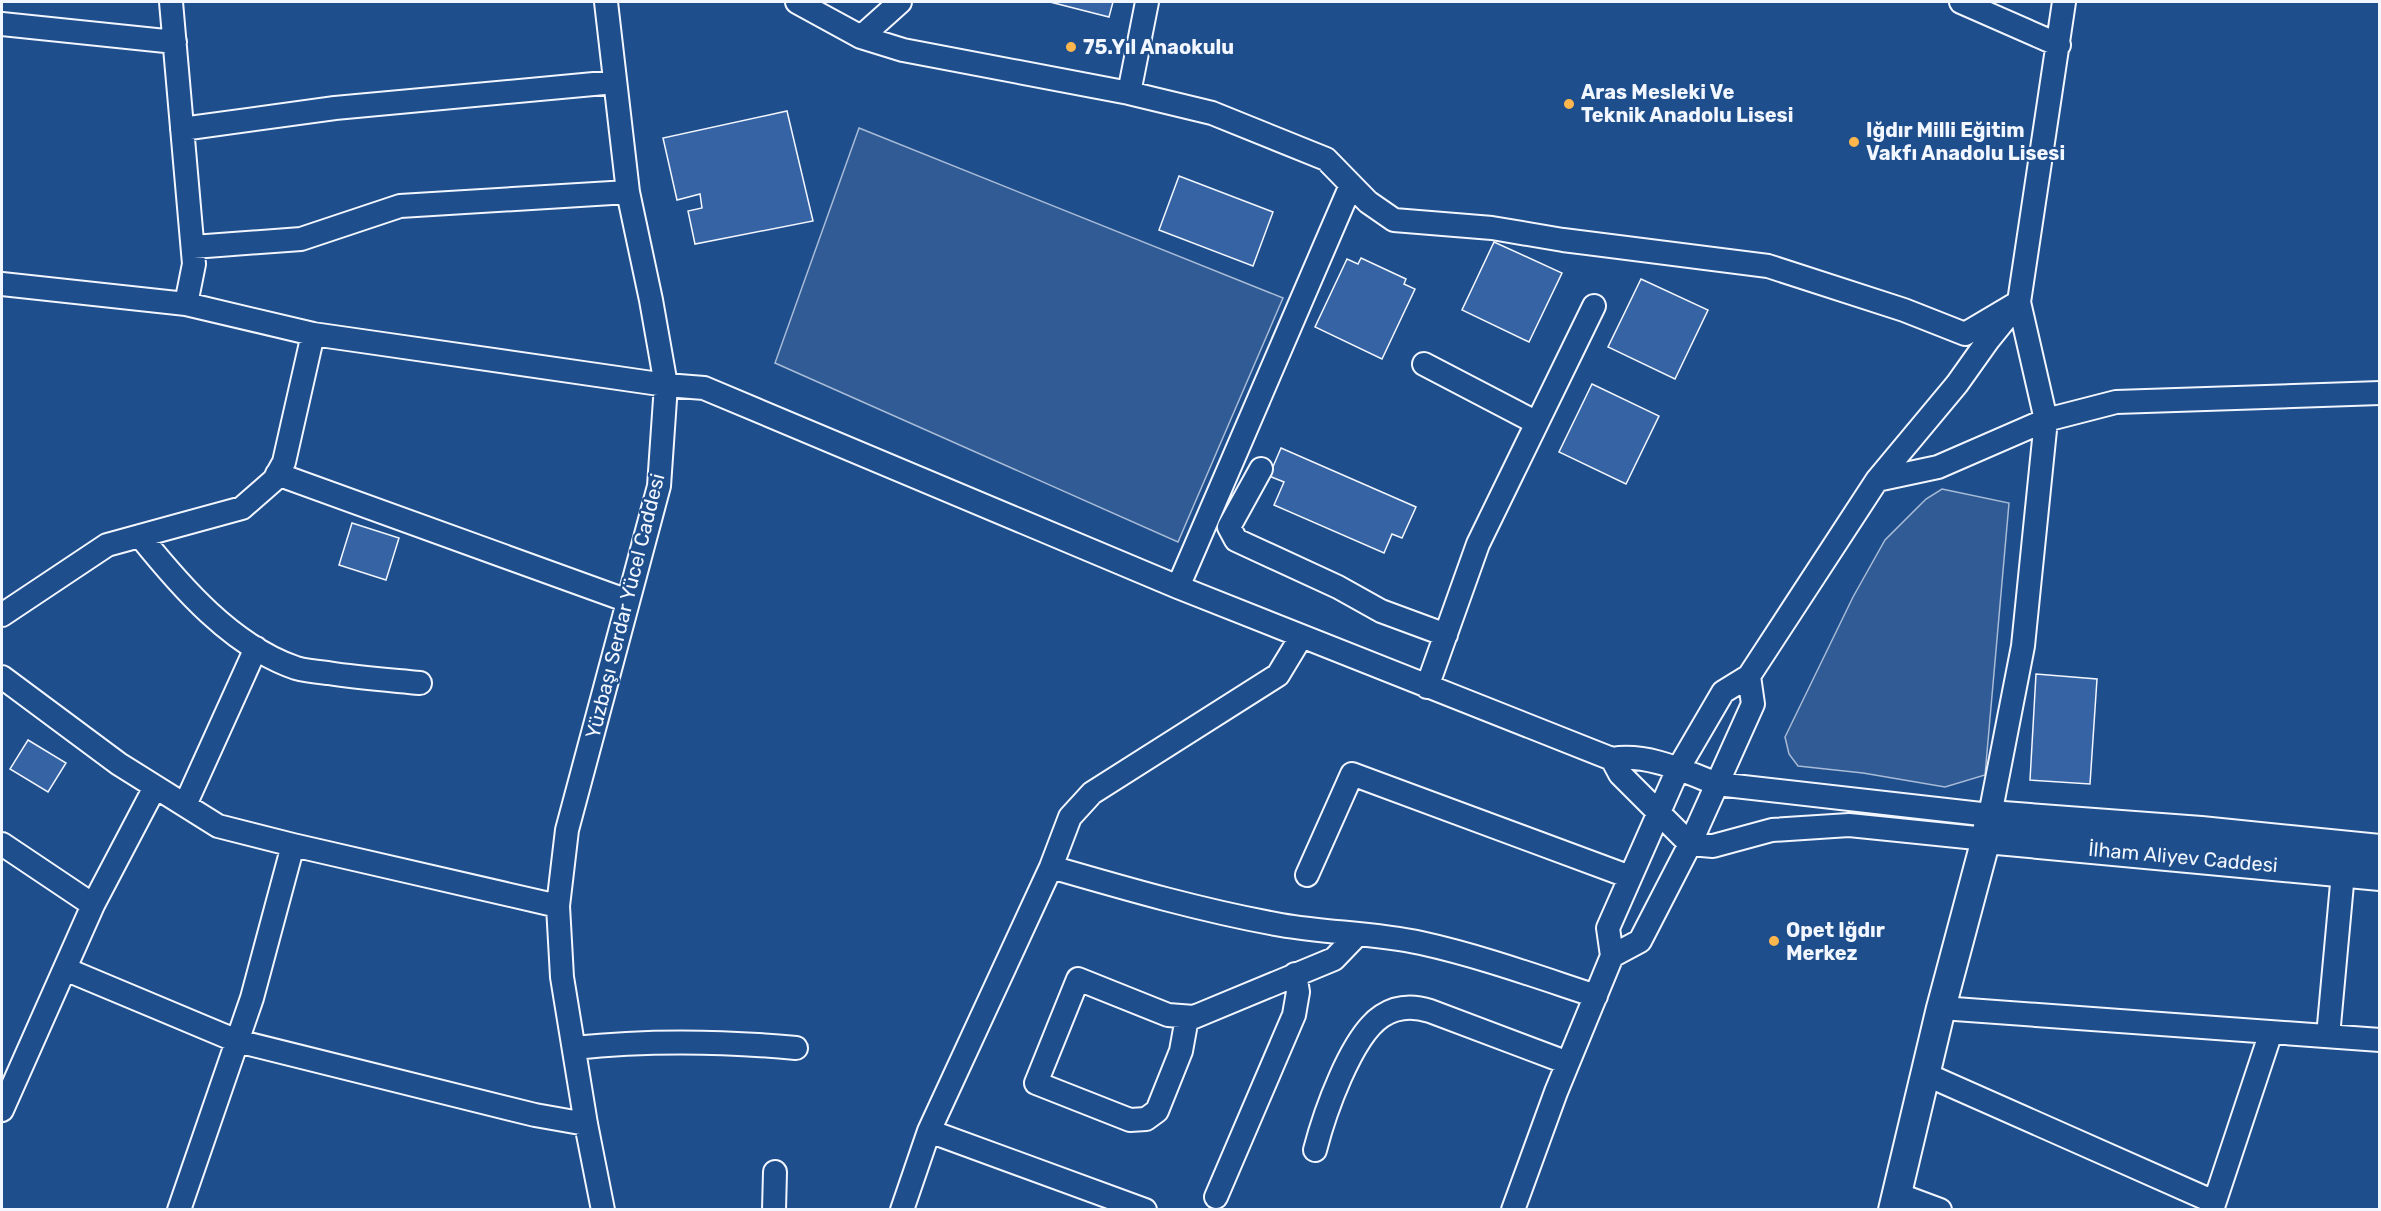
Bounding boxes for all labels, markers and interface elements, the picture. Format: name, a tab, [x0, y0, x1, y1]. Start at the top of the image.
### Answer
place label: 75.Yıl Anaokulu	[1083, 35, 1234, 59]
marker: 75.Yıl Anaokulu	[1064, 40, 1078, 54]
place label: Aras Mesleki Ve Teknik Anadolu Lisesi	[1581, 80, 1793, 127]
marker: Aras Mesleki Ve Teknik Anadolu Lisesi	[1562, 97, 1576, 111]
place label: Iğdır Milli Eğitim Vakfı Anadolu Lisesi	[1866, 118, 2065, 165]
marker: Iğdır Milli Eğitim Vakfı Anadolu Lisesi	[1847, 135, 1861, 149]
street label: Yüzbaşı Serdar Yücel Caddesi	[580, 471, 670, 741]
street label: İlham Aliyev Caddesi	[2087, 837, 2279, 877]
place label: Opet Iğdır Merkez	[1786, 918, 1885, 965]
marker: Opet Iğdır Merkez	[1767, 934, 1781, 948]

